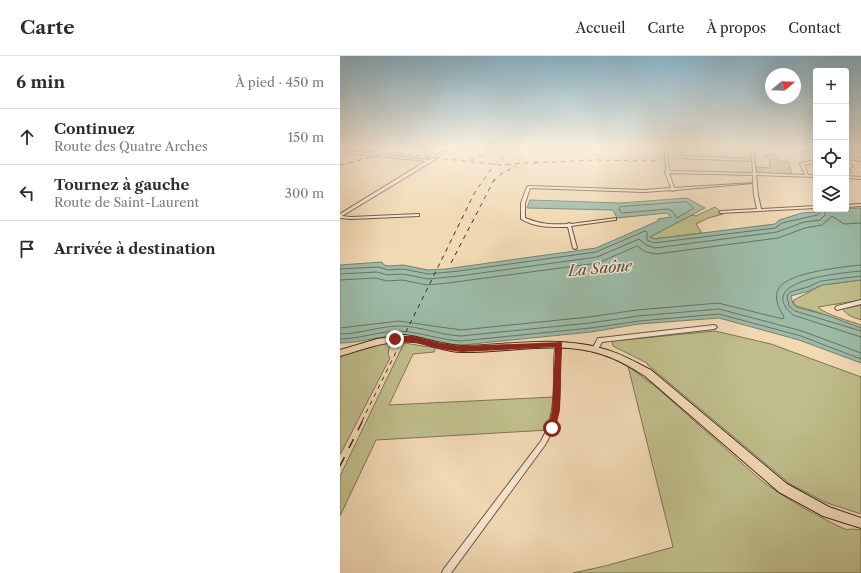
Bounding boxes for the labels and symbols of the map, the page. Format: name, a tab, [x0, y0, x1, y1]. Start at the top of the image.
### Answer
north arrow	[765, 68, 801, 104]
water label: La Saône	[566, 256, 634, 280]
route end	[386, 330, 404, 348]
route start	[543, 419, 561, 437]

